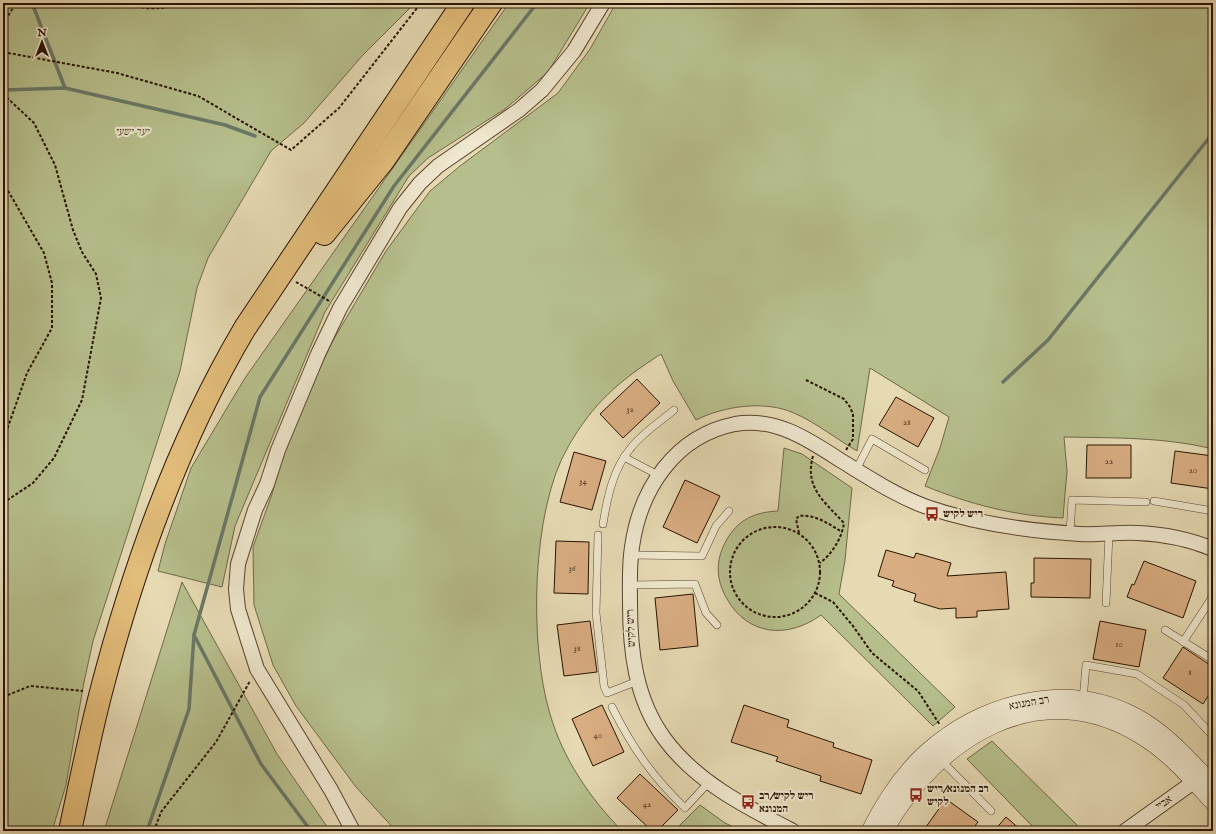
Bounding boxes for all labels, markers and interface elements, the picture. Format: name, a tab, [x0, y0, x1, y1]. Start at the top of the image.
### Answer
north arrow	[22, 22, 62, 62]
text: N	[36, 26, 47, 40]
park label: יער ישעי	[115, 125, 150, 139]
house number: 32	[626, 404, 634, 415]
house number: 28	[903, 417, 911, 428]
house number: 22	[1105, 456, 1113, 467]
house number: 20	[1189, 465, 1197, 476]
house number: 34	[579, 476, 587, 487]
bus stop icon: ריש לקיש	[924, 506, 940, 522]
place label: ריש לקיש	[943, 507, 983, 521]
house number: 36	[568, 563, 576, 574]
street label: ריש לקיש	[623, 609, 639, 647]
house number: 10	[1115, 639, 1123, 650]
house number: 38	[574, 643, 581, 654]
house number: 8	[1188, 667, 1192, 678]
street label: רב המנונא	[1008, 693, 1050, 713]
house number: 40	[594, 730, 602, 741]
place label: רב המנונא/ריש לקיש	[927, 782, 989, 809]
bus stop icon: רב המנונא/ריש לקיש	[908, 787, 924, 803]
place label: ריש לקיש/רב המנונא	[759, 789, 814, 816]
street label: אביי	[1153, 792, 1175, 814]
bus stop icon: ריש לקיש/רב המנונא	[740, 794, 756, 810]
house number: 42	[643, 799, 651, 810]

